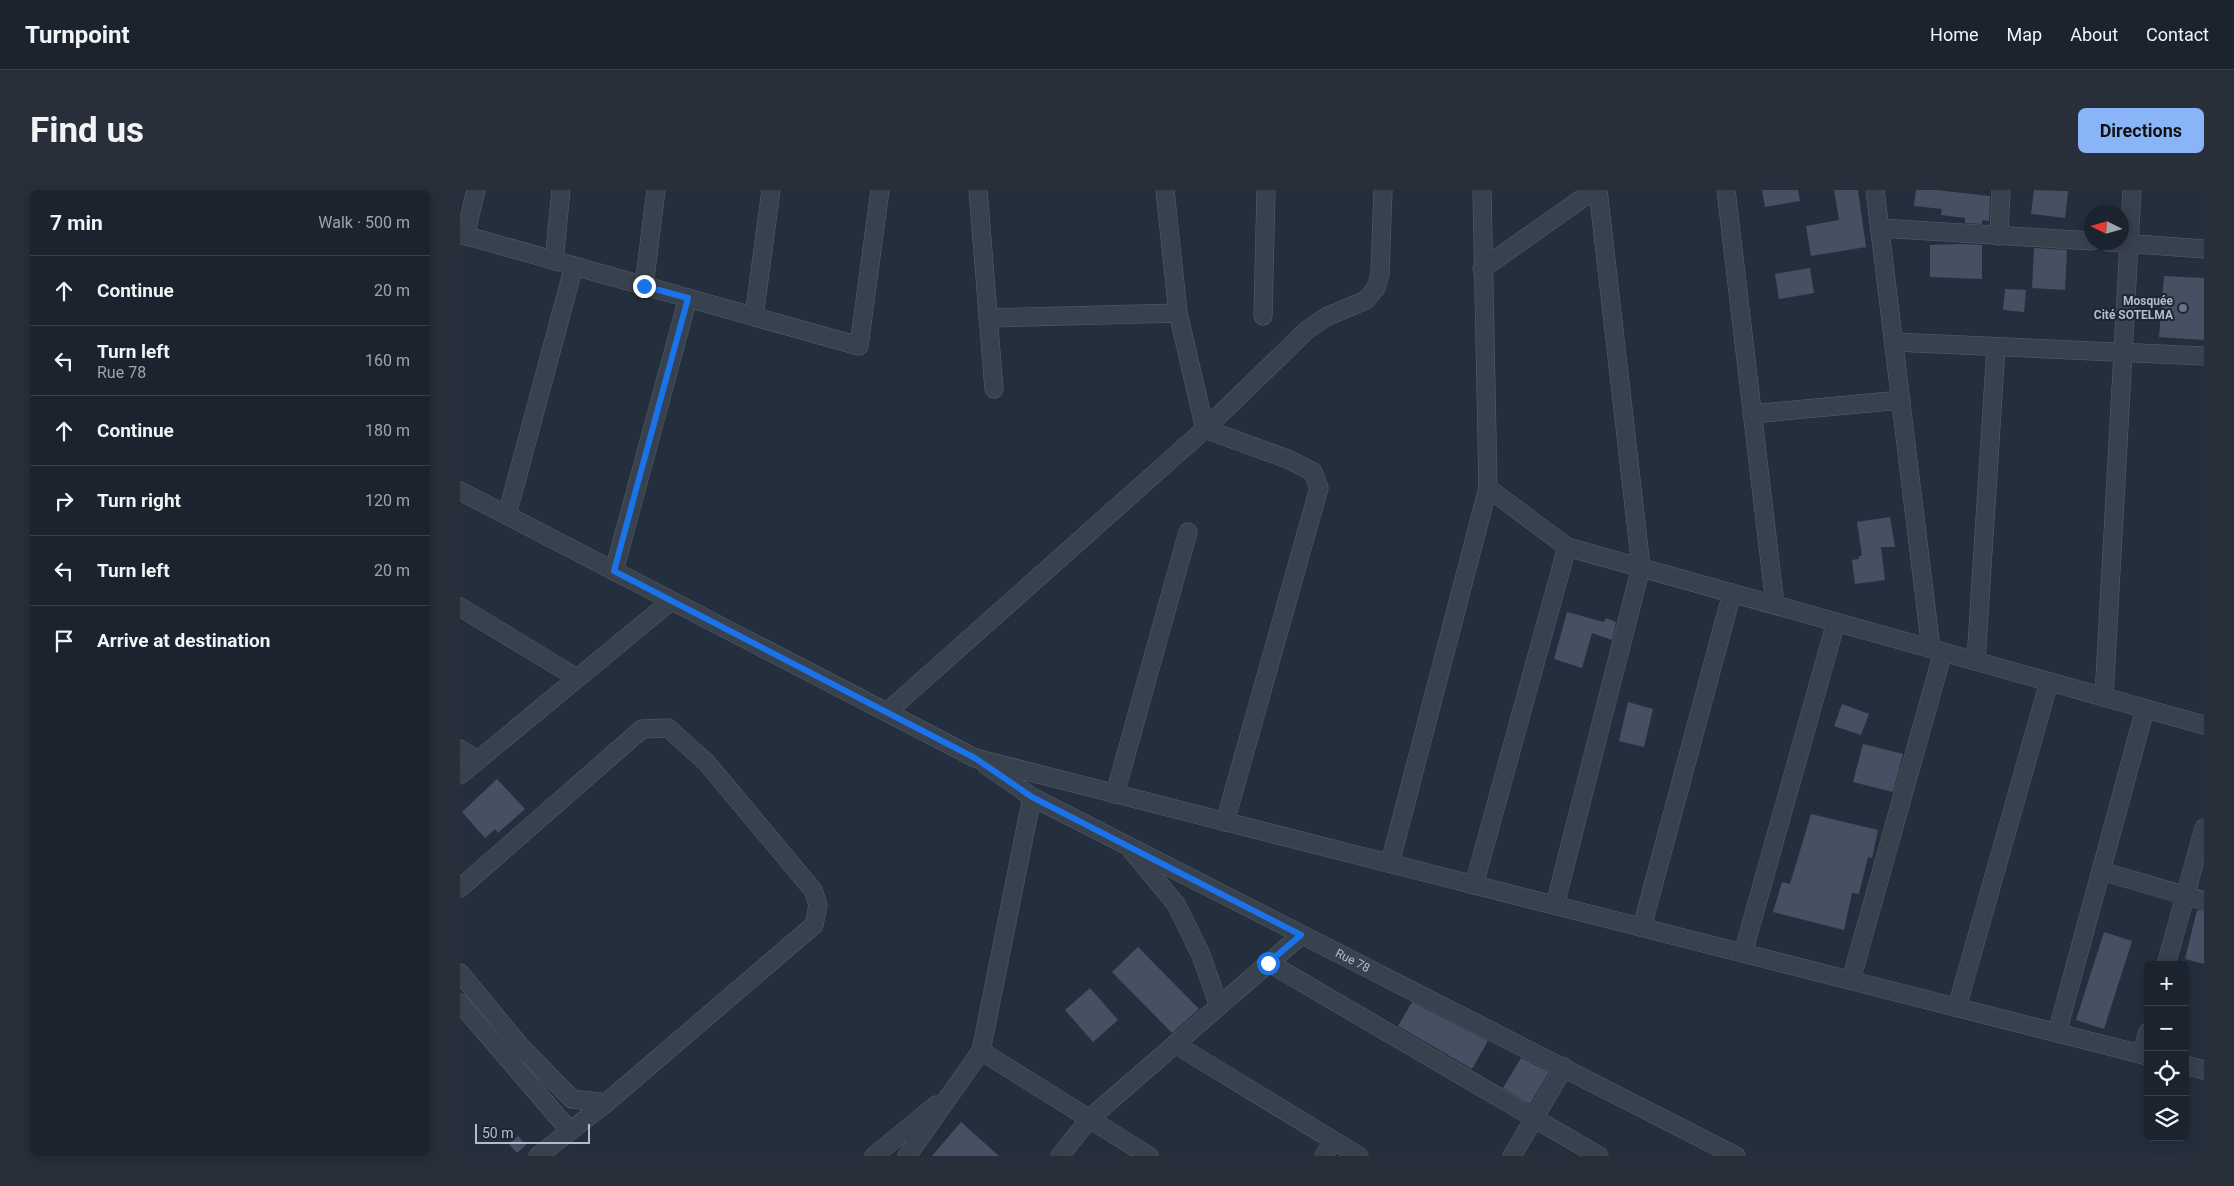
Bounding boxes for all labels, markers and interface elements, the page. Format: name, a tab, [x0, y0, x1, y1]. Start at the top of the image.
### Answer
text: Turnpoint	[25, 21, 130, 49]
text: Home	[1930, 24, 1979, 45]
text: Map	[2007, 24, 2042, 45]
text: About	[2070, 24, 2118, 45]
text: Contact	[2146, 24, 2209, 45]
button: Directions	[2078, 108, 2204, 153]
text: Find us	[30, 110, 144, 151]
north arrow	[2084, 205, 2129, 250]
text: 7 min	[50, 211, 103, 235]
text: Walk · 500 m	[318, 213, 410, 232]
route end	[633, 275, 656, 298]
icon: ahead	[50, 277, 78, 305]
text: Continue	[97, 279, 174, 302]
text: 20 m	[374, 281, 410, 300]
place label: Mosquée Cité SOTELMA	[2094, 294, 2174, 322]
marker: Mosquée Cité SOTELMA	[2177, 302, 2189, 314]
text: Turn left	[97, 340, 170, 363]
icon: left	[50, 347, 78, 375]
text: 160 m	[365, 351, 410, 370]
text: Rue 78	[97, 363, 146, 382]
icon: ahead	[50, 417, 78, 445]
text: Continue	[97, 419, 174, 442]
text: 180 m	[365, 421, 410, 440]
icon: right	[50, 487, 78, 515]
text: Turn right	[97, 489, 181, 512]
text: 120 m	[365, 491, 410, 510]
icon: left	[50, 557, 78, 585]
text: Turn left	[97, 559, 170, 582]
text: 20 m	[374, 561, 410, 580]
icon: arrive	[50, 627, 78, 655]
text: Arrive at destination	[97, 629, 270, 652]
street label: Rue 78	[1333, 946, 1373, 975]
route start	[1257, 952, 1280, 975]
map controls	[2144, 961, 2189, 1141]
button: +	[2144, 961, 2189, 1006]
button: −	[2144, 1006, 2189, 1051]
button: locate	[2144, 1051, 2189, 1096]
button: layers	[2144, 1096, 2189, 1141]
scale bar	[475, 1121, 590, 1144]
text: 50 m	[482, 1125, 514, 1141]

